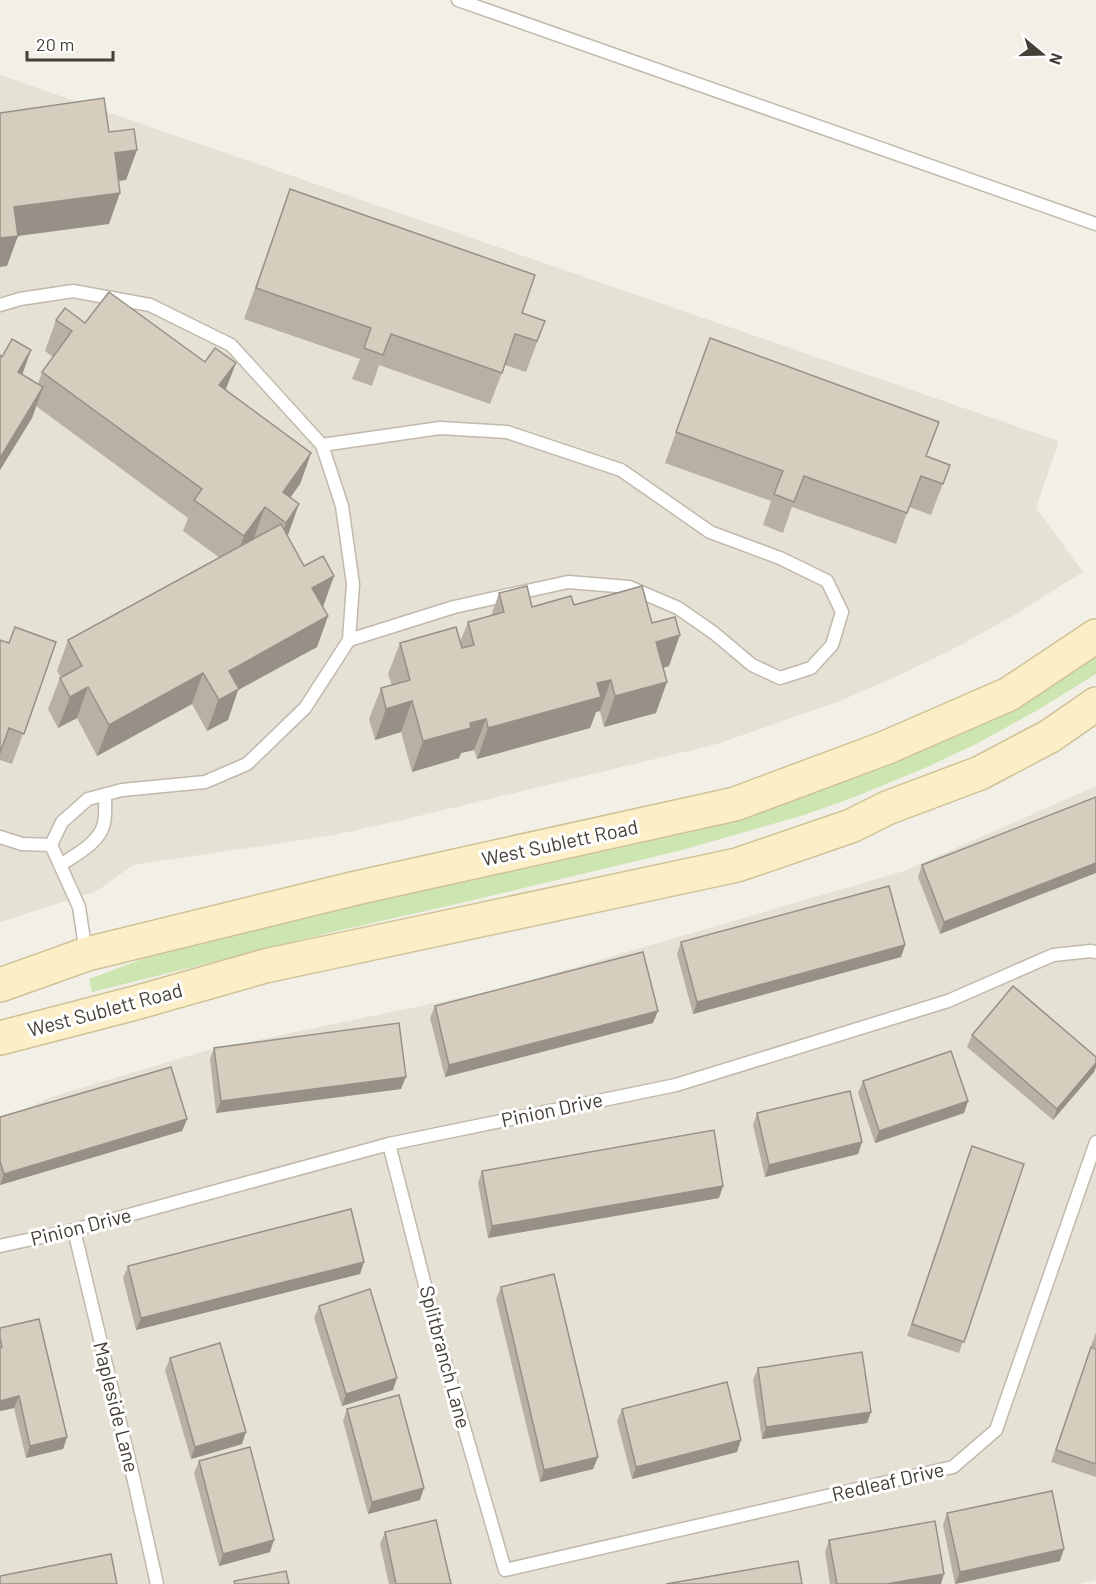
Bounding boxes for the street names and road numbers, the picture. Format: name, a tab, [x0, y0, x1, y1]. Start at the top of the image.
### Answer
street label: West Sublett Road	[479, 814, 640, 870]
street label: West Sublett Road	[25, 977, 185, 1041]
street label: Pinion Drive	[499, 1087, 605, 1131]
street label: Pinion Drive	[28, 1202, 134, 1250]
street label: Splitbranch Lane	[415, 1283, 477, 1431]
street label: Mapleside Lane	[89, 1339, 145, 1475]
street label: Redleaf Drive	[829, 1456, 946, 1506]

